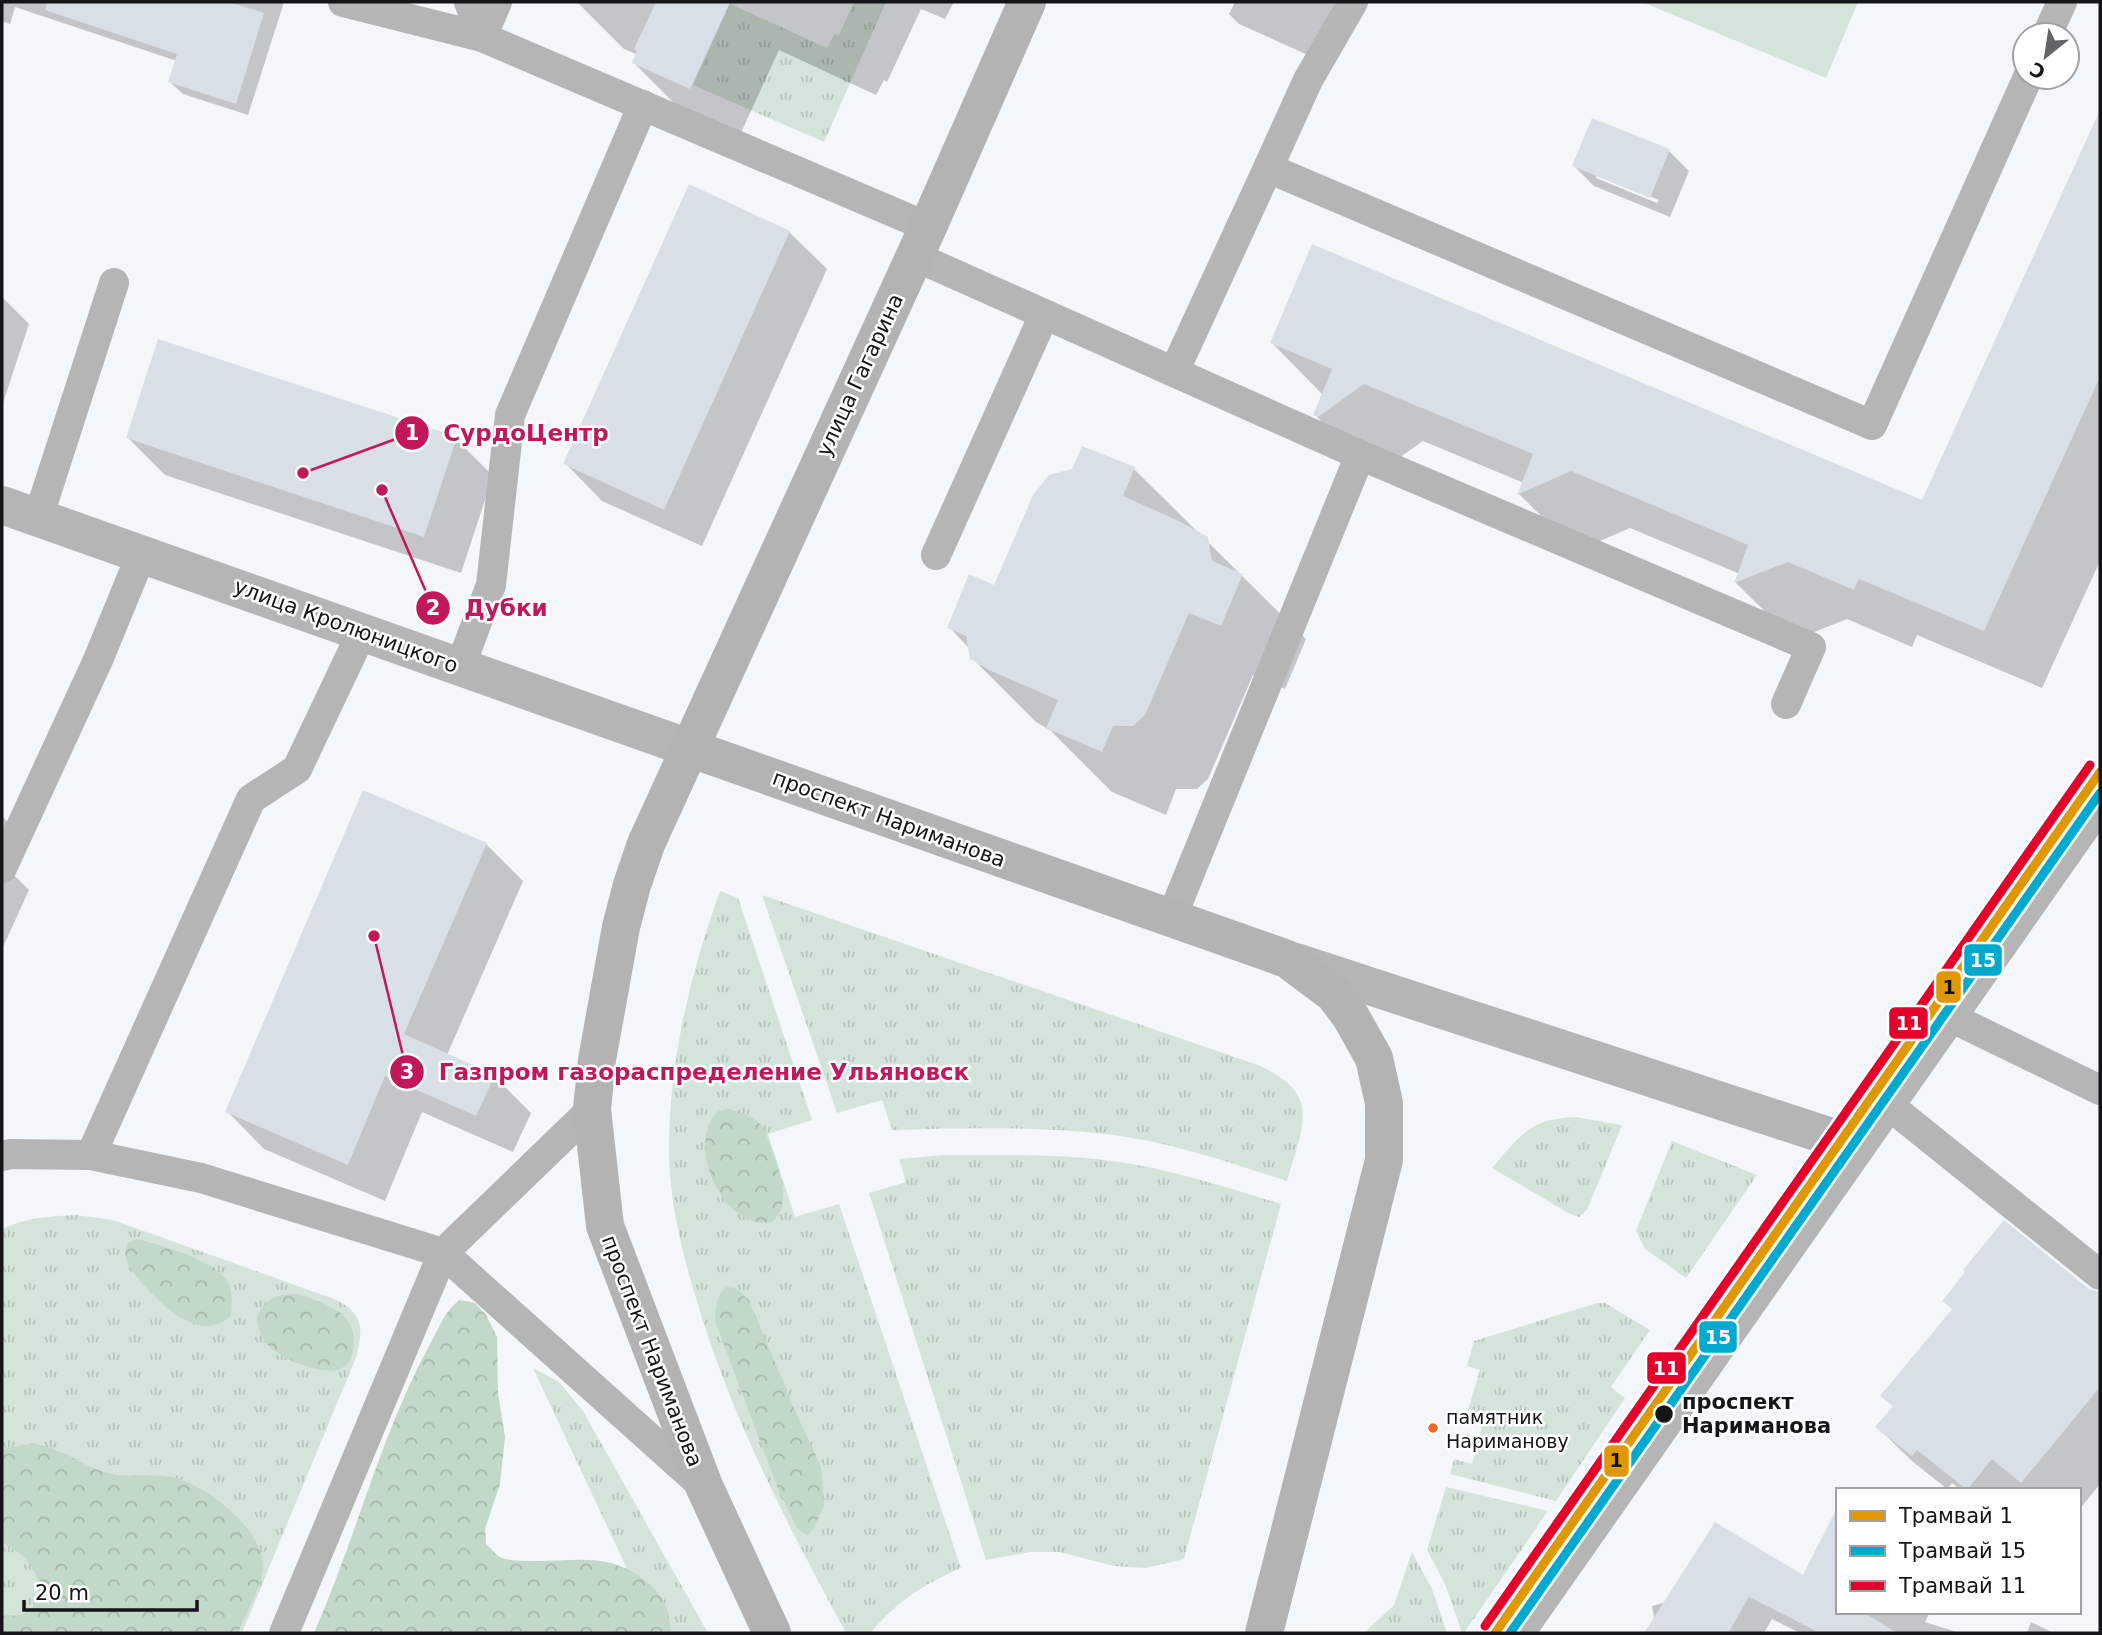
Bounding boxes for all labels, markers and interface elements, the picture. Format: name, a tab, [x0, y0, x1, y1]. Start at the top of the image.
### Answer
north arrow	[2011, 21, 2081, 91]
text: С	[2026, 58, 2049, 84]
street label: улица Гагарина	[812, 290, 908, 460]
callout: СурдоЦентр	[395, 411, 623, 455]
text: СурдоЦентр	[443, 420, 609, 446]
text: 1	[405, 421, 419, 445]
street label: улица Кролюницкого	[231, 574, 461, 678]
callout: Дубки	[415, 586, 562, 630]
text: Дубки	[464, 595, 548, 621]
text: 2	[426, 596, 440, 620]
street label: проспект Нариманова	[769, 766, 1009, 872]
line badge: 15	[1963, 943, 2003, 977]
text: 15	[1970, 949, 1996, 971]
line badge: 1	[1935, 970, 1962, 1004]
text: 1	[1942, 976, 1956, 998]
line badge: 11	[1888, 1006, 1929, 1040]
text: 11	[1896, 1012, 1922, 1034]
callout: Газпром газораспределение Ульяновск	[389, 1050, 983, 1094]
text: Газпром газораспределение Ульяновск	[439, 1059, 970, 1085]
text: 3	[400, 1060, 414, 1084]
street label: проспект Нариманова	[597, 1232, 707, 1470]
line badge: 15	[1698, 1320, 1738, 1354]
text: 15	[1705, 1326, 1731, 1348]
line badge: 11	[1646, 1351, 1687, 1385]
text: 11	[1653, 1357, 1679, 1379]
place label: проспект Нариманова	[1682, 1390, 1831, 1438]
marker: проспект Нариманова	[1653, 1403, 1675, 1425]
place label: памятник Нариманову	[1446, 1406, 1569, 1452]
marker: памятник Нариманову	[1426, 1421, 1440, 1435]
line badge: 1	[1603, 1444, 1630, 1478]
text: 1	[1609, 1449, 1623, 1471]
legend	[1836, 1488, 2081, 1614]
text: Трамвай 1	[1898, 1504, 2013, 1528]
text: Трамвай 15	[1898, 1539, 2026, 1563]
scale bar	[24, 1568, 198, 1612]
text: Трамвай 11	[1898, 1574, 2026, 1598]
text: 20 m	[35, 1581, 89, 1605]

